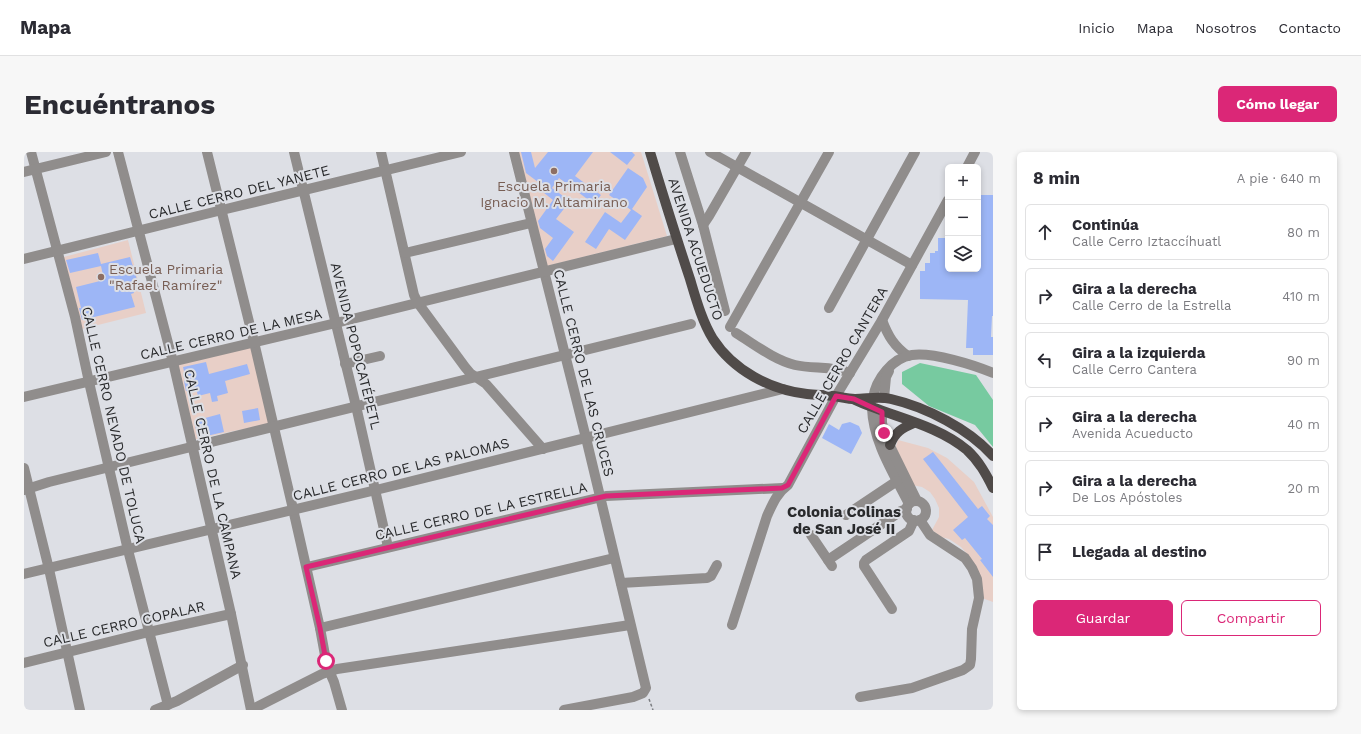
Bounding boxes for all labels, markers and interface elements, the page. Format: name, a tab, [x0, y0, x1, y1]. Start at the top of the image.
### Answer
text: Mapa	[20, 16, 71, 39]
text: Inicio	[1078, 20, 1115, 36]
text: Mapa	[1137, 20, 1173, 36]
text: Nosotros	[1195, 20, 1257, 36]
text: Contacto	[1279, 20, 1341, 36]
button: Cómo llegar	[1218, 86, 1337, 122]
text: Encuéntranos	[24, 88, 215, 121]
street label: CALLE CERRO DEL YANETE	[147, 162, 331, 222]
map controls	[945, 164, 981, 272]
button: +	[945, 164, 981, 200]
marker: Escuela Primaria Ignacio M. Altamirano	[549, 166, 559, 176]
text: 8 min	[1033, 168, 1080, 188]
text: A pie · 640 m	[1237, 171, 1321, 186]
street label: AVENIDA ACUEDUCTO	[665, 176, 727, 322]
place label: Escuela Primaria Ignacio M. Altamirano	[480, 178, 628, 210]
button: −	[945, 200, 981, 236]
text: Continúa	[1072, 216, 1139, 234]
icon: ahead	[1034, 221, 1056, 243]
text: 80 m	[1287, 225, 1320, 240]
text: Calle Cerro Iztaccíhuatl	[1072, 234, 1221, 249]
button: layers	[945, 236, 981, 272]
place label: Escuela Primaria "Rafael Ramírez"	[109, 261, 223, 293]
street label: AVENIDA POPOCATÉPETL	[328, 261, 384, 431]
street label: CALLE CERRO DE LAS CRUCES	[550, 268, 618, 478]
marker: Escuela Primaria "Rafael Ramírez"	[96, 272, 106, 282]
text: Gira a la derecha	[1072, 280, 1197, 298]
street label: CALLE CERRO CANTERA	[793, 284, 891, 436]
icon: right	[1034, 285, 1056, 307]
text: 410 m	[1282, 289, 1320, 304]
text: Calle Cerro de la Estrella	[1072, 298, 1231, 313]
street label: CALLE CERRO NEVADO DE TOLUCA	[79, 305, 149, 545]
street label: CALLE CERRO DE LA MESA	[138, 305, 324, 363]
text: Gira a la izquierda	[1072, 344, 1205, 362]
icon: left	[1034, 349, 1056, 371]
text: 90 m	[1287, 353, 1320, 368]
text: Calle Cerro Cantera	[1072, 362, 1197, 377]
street label: CALLE CERRO DE LA CAMPANA	[181, 368, 245, 580]
text: Gira a la derecha	[1072, 408, 1197, 426]
icon: right	[1034, 413, 1056, 435]
text: 40 m	[1287, 417, 1320, 432]
route end	[875, 424, 893, 442]
text: Avenida Acueducto	[1072, 426, 1193, 441]
street label: CALLE CERRO DE LAS PALOMAS	[291, 434, 511, 504]
text: Gira a la derecha	[1072, 472, 1197, 490]
icon: right	[1034, 477, 1056, 499]
street label: CALLE CERRO DE LA ESTRELLA	[373, 479, 589, 543]
text: 20 m	[1288, 481, 1320, 496]
text: De Los Apóstoles	[1072, 490, 1182, 505]
district label: Colonia Colinas de San José II	[787, 503, 901, 538]
icon: arrive	[1034, 541, 1056, 563]
text: Llegada al destino	[1072, 543, 1207, 561]
street label: CALLE CERRO COPALAR	[41, 598, 207, 650]
button: Guardar	[1033, 600, 1173, 636]
button: Compartir	[1181, 600, 1321, 636]
route start	[317, 652, 335, 670]

